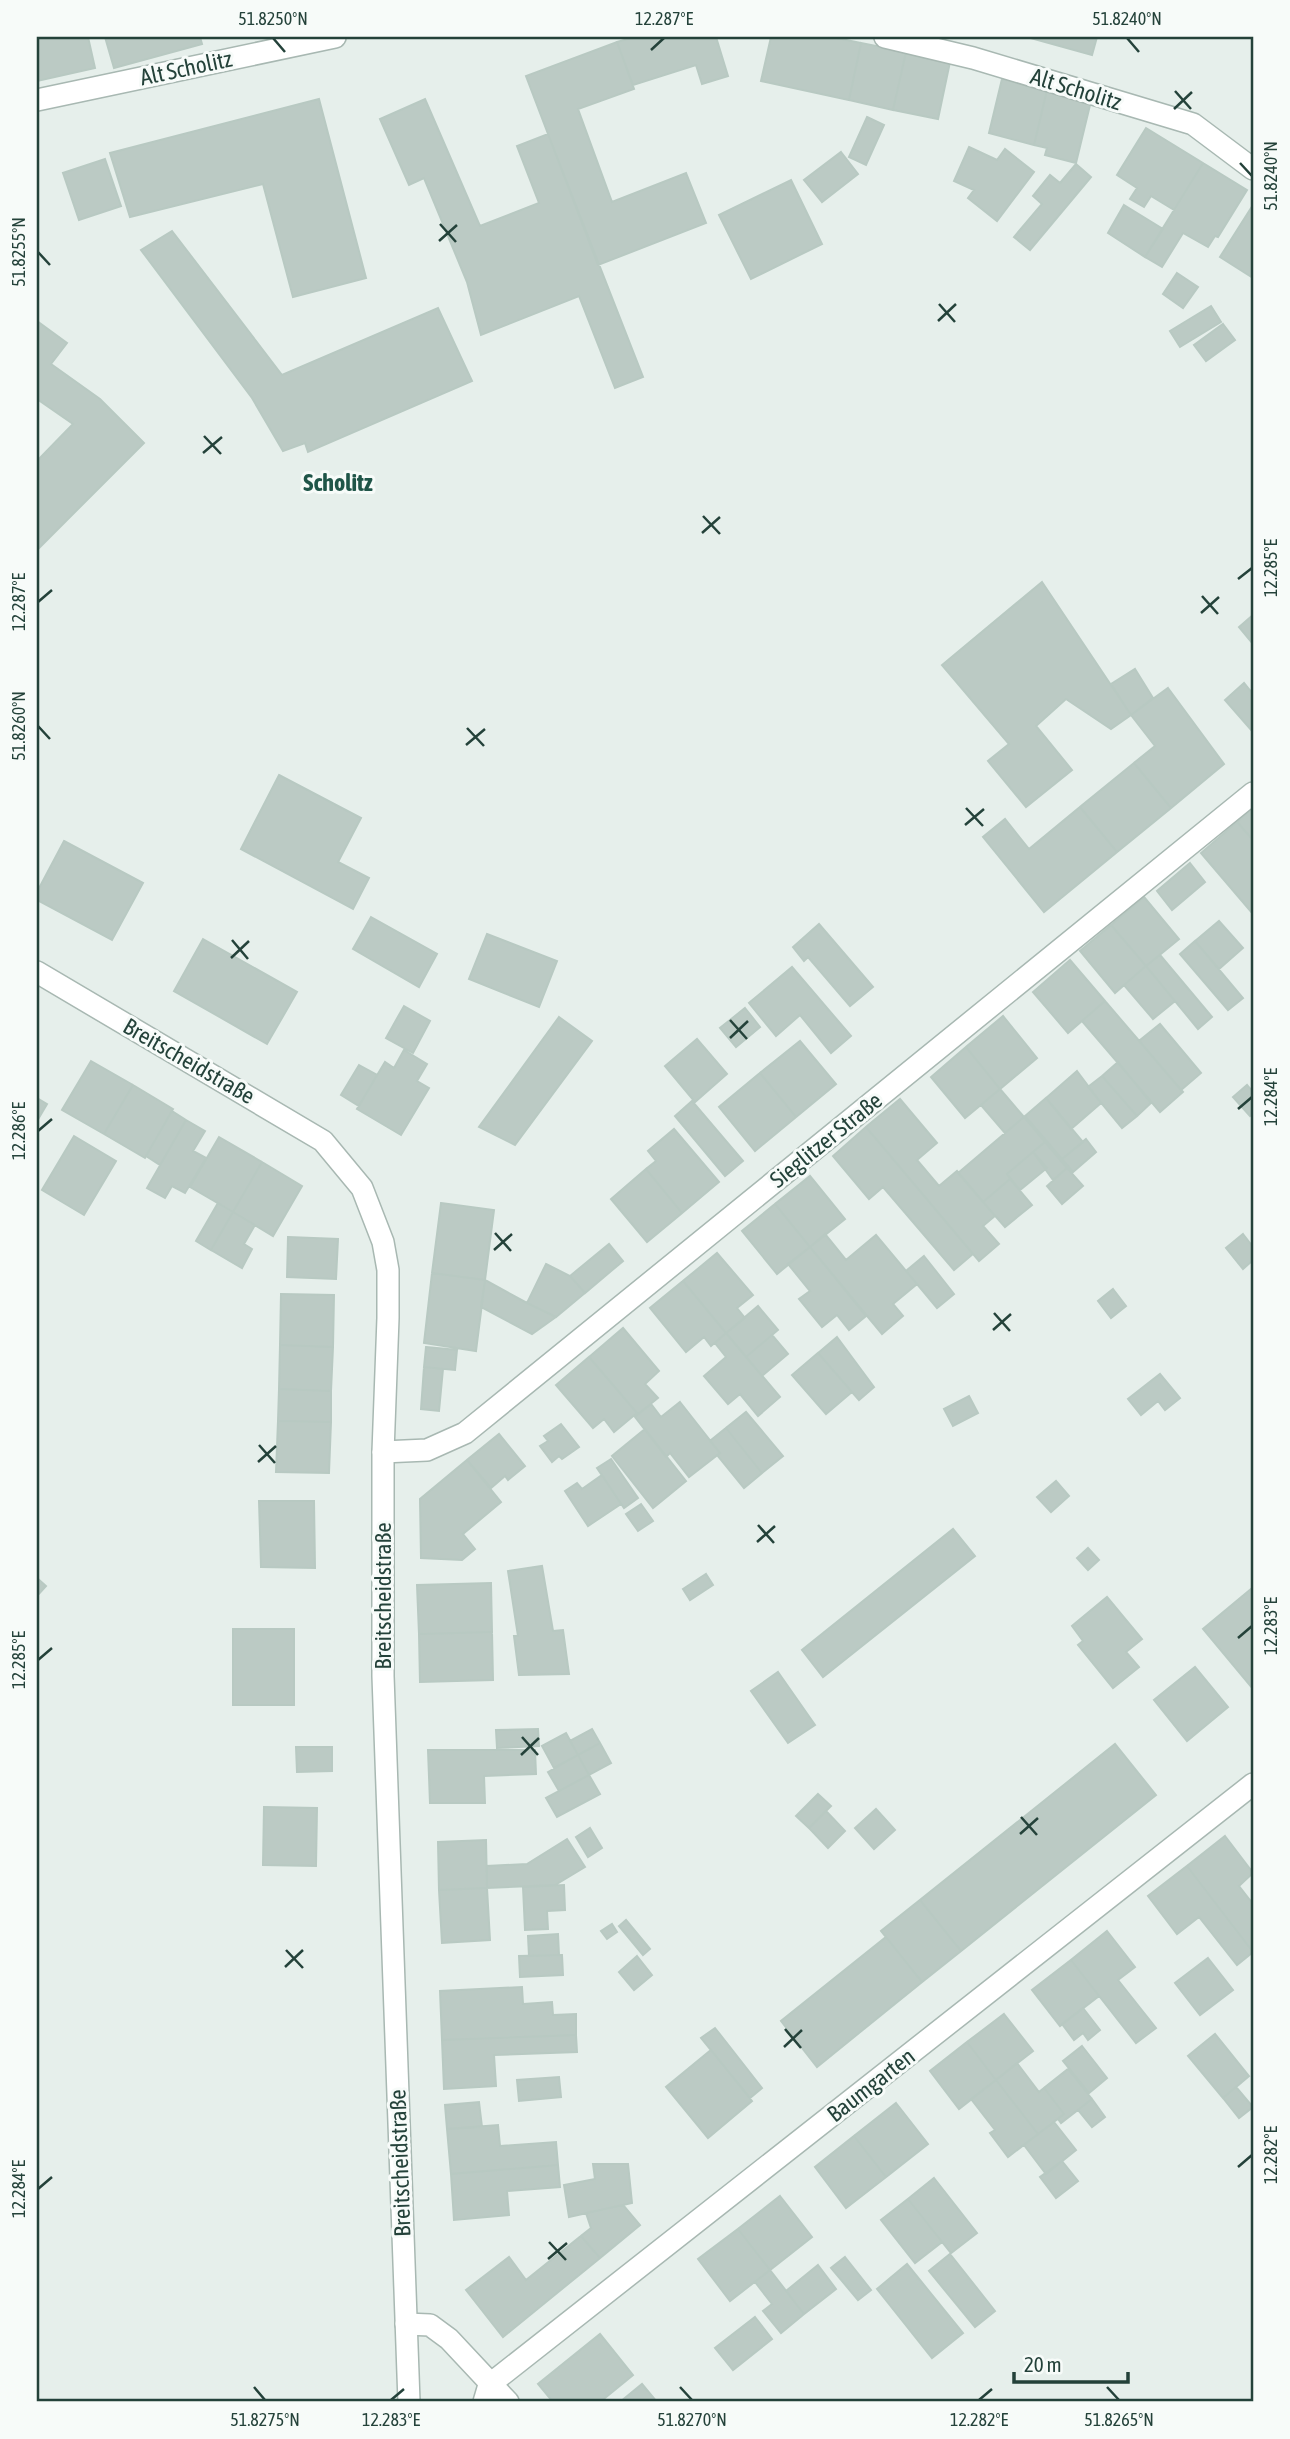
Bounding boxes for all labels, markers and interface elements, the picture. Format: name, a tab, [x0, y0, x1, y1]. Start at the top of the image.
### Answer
text: 51.8250°N	[238, 8, 308, 29]
text: 12.287°E	[635, 8, 693, 29]
text: 51.8240°N	[1092, 8, 1162, 29]
street label: Alt Scholitz	[138, 46, 234, 90]
street label: Alt Scholitz	[1027, 63, 1125, 115]
text: 51.8240°N	[1260, 141, 1281, 211]
text: 51.8255°N	[8, 217, 29, 287]
district label: Scholitz	[303, 469, 373, 496]
text: 12.285°E	[1260, 539, 1281, 597]
text: 12.287°E	[8, 573, 29, 631]
text: 51.8260°N	[8, 691, 29, 761]
street label: Breitscheidstraße	[119, 1013, 259, 1109]
text: 12.284°E	[1260, 1068, 1281, 1126]
street label: Sieglitzer Straße	[765, 1087, 887, 1193]
text: 12.286°E	[8, 1102, 29, 1160]
street label: Breitscheidstraße	[370, 1522, 396, 1670]
text: 12.283°E	[1260, 1597, 1281, 1655]
text: 12.285°E	[8, 1631, 29, 1689]
street label: Baumgarten	[822, 2043, 920, 2127]
street label: Breitscheidstraße	[384, 2089, 416, 2237]
text: 12.282°E	[1260, 2126, 1281, 2184]
text: 12.284°E	[8, 2160, 29, 2218]
scale bar	[1014, 2341, 1127, 2385]
text: 20 m	[1024, 2352, 1062, 2376]
text: 51.8275°N	[230, 2409, 300, 2430]
text: 12.283°E	[362, 2409, 420, 2430]
text: 51.8270°N	[657, 2409, 727, 2430]
text: 12.282°E	[950, 2409, 1008, 2430]
text: 51.8265°N	[1084, 2409, 1154, 2430]

